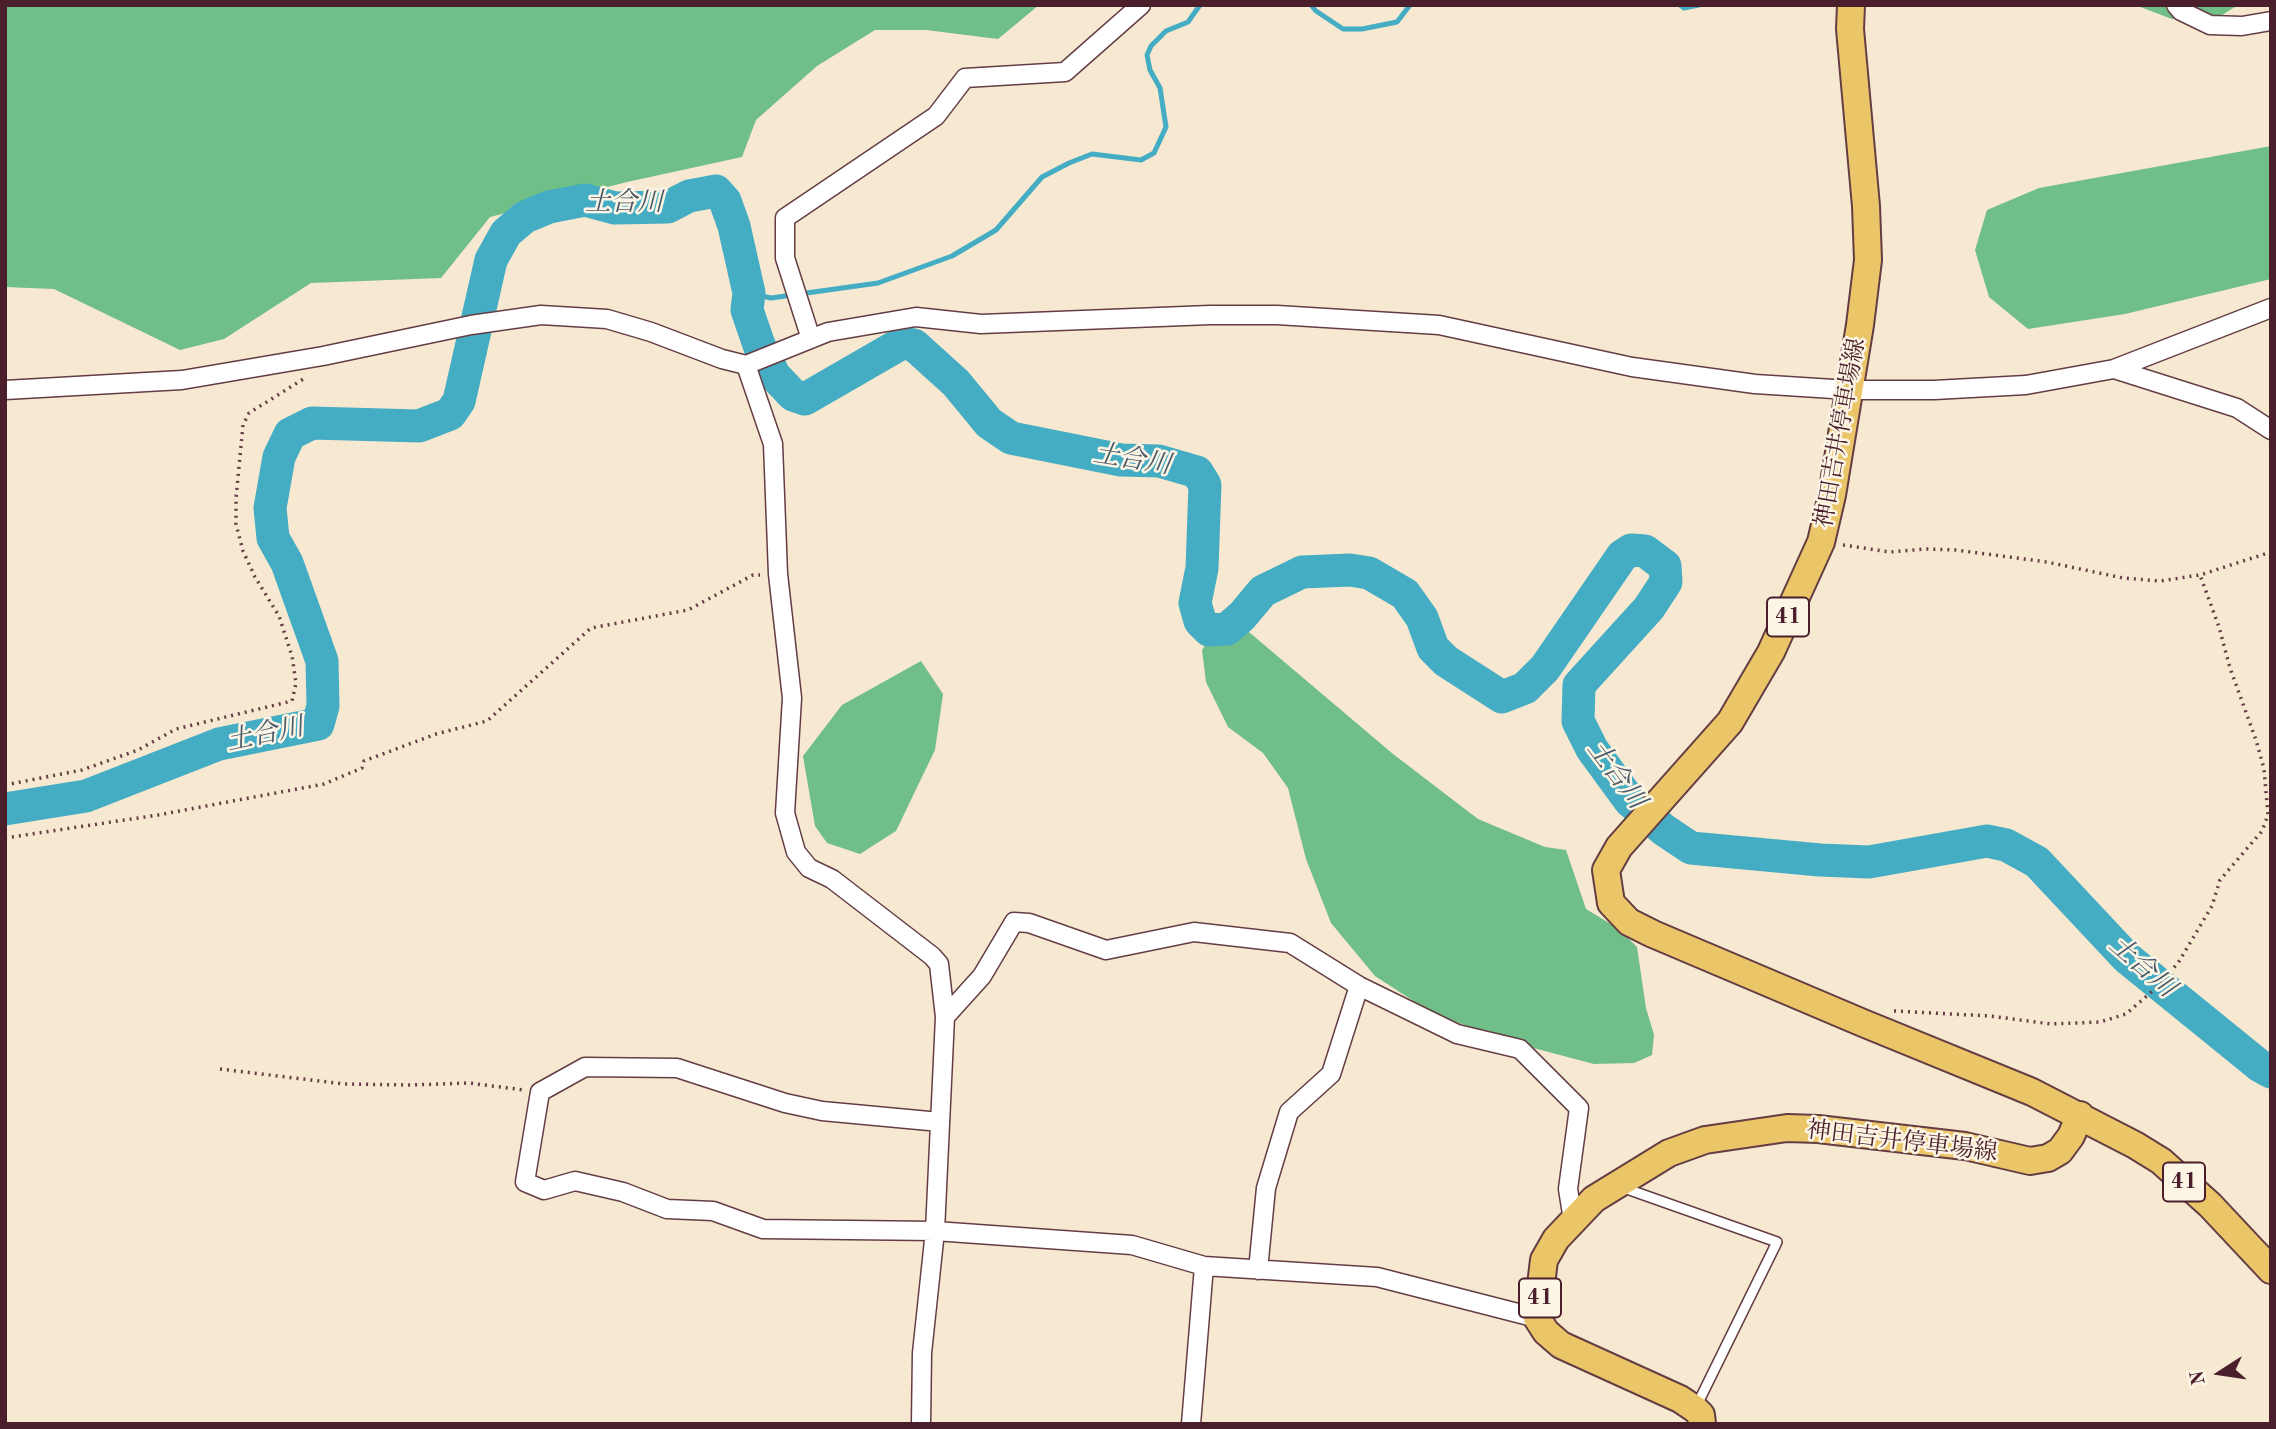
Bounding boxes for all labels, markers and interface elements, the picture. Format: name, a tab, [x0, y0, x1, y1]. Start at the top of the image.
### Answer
water label: 土合川	[585, 187, 663, 219]
street label: 神田吉井停車場線	[1810, 336, 1872, 530]
water label: 土合川	[1091, 438, 1173, 482]
road number: 41	[1767, 597, 1809, 636]
water label: 土合川	[224, 712, 306, 758]
water label: 土合川	[1580, 734, 1652, 816]
water label: 土合川	[2102, 930, 2182, 1004]
street label: 神田吉井停車場線	[1805, 1116, 1999, 1168]
road number: 41	[2163, 1162, 2205, 1202]
road number: 41	[1519, 1278, 1561, 1317]
north arrow	[2185, 1338, 2255, 1408]
text: N	[2188, 1368, 2210, 1387]

